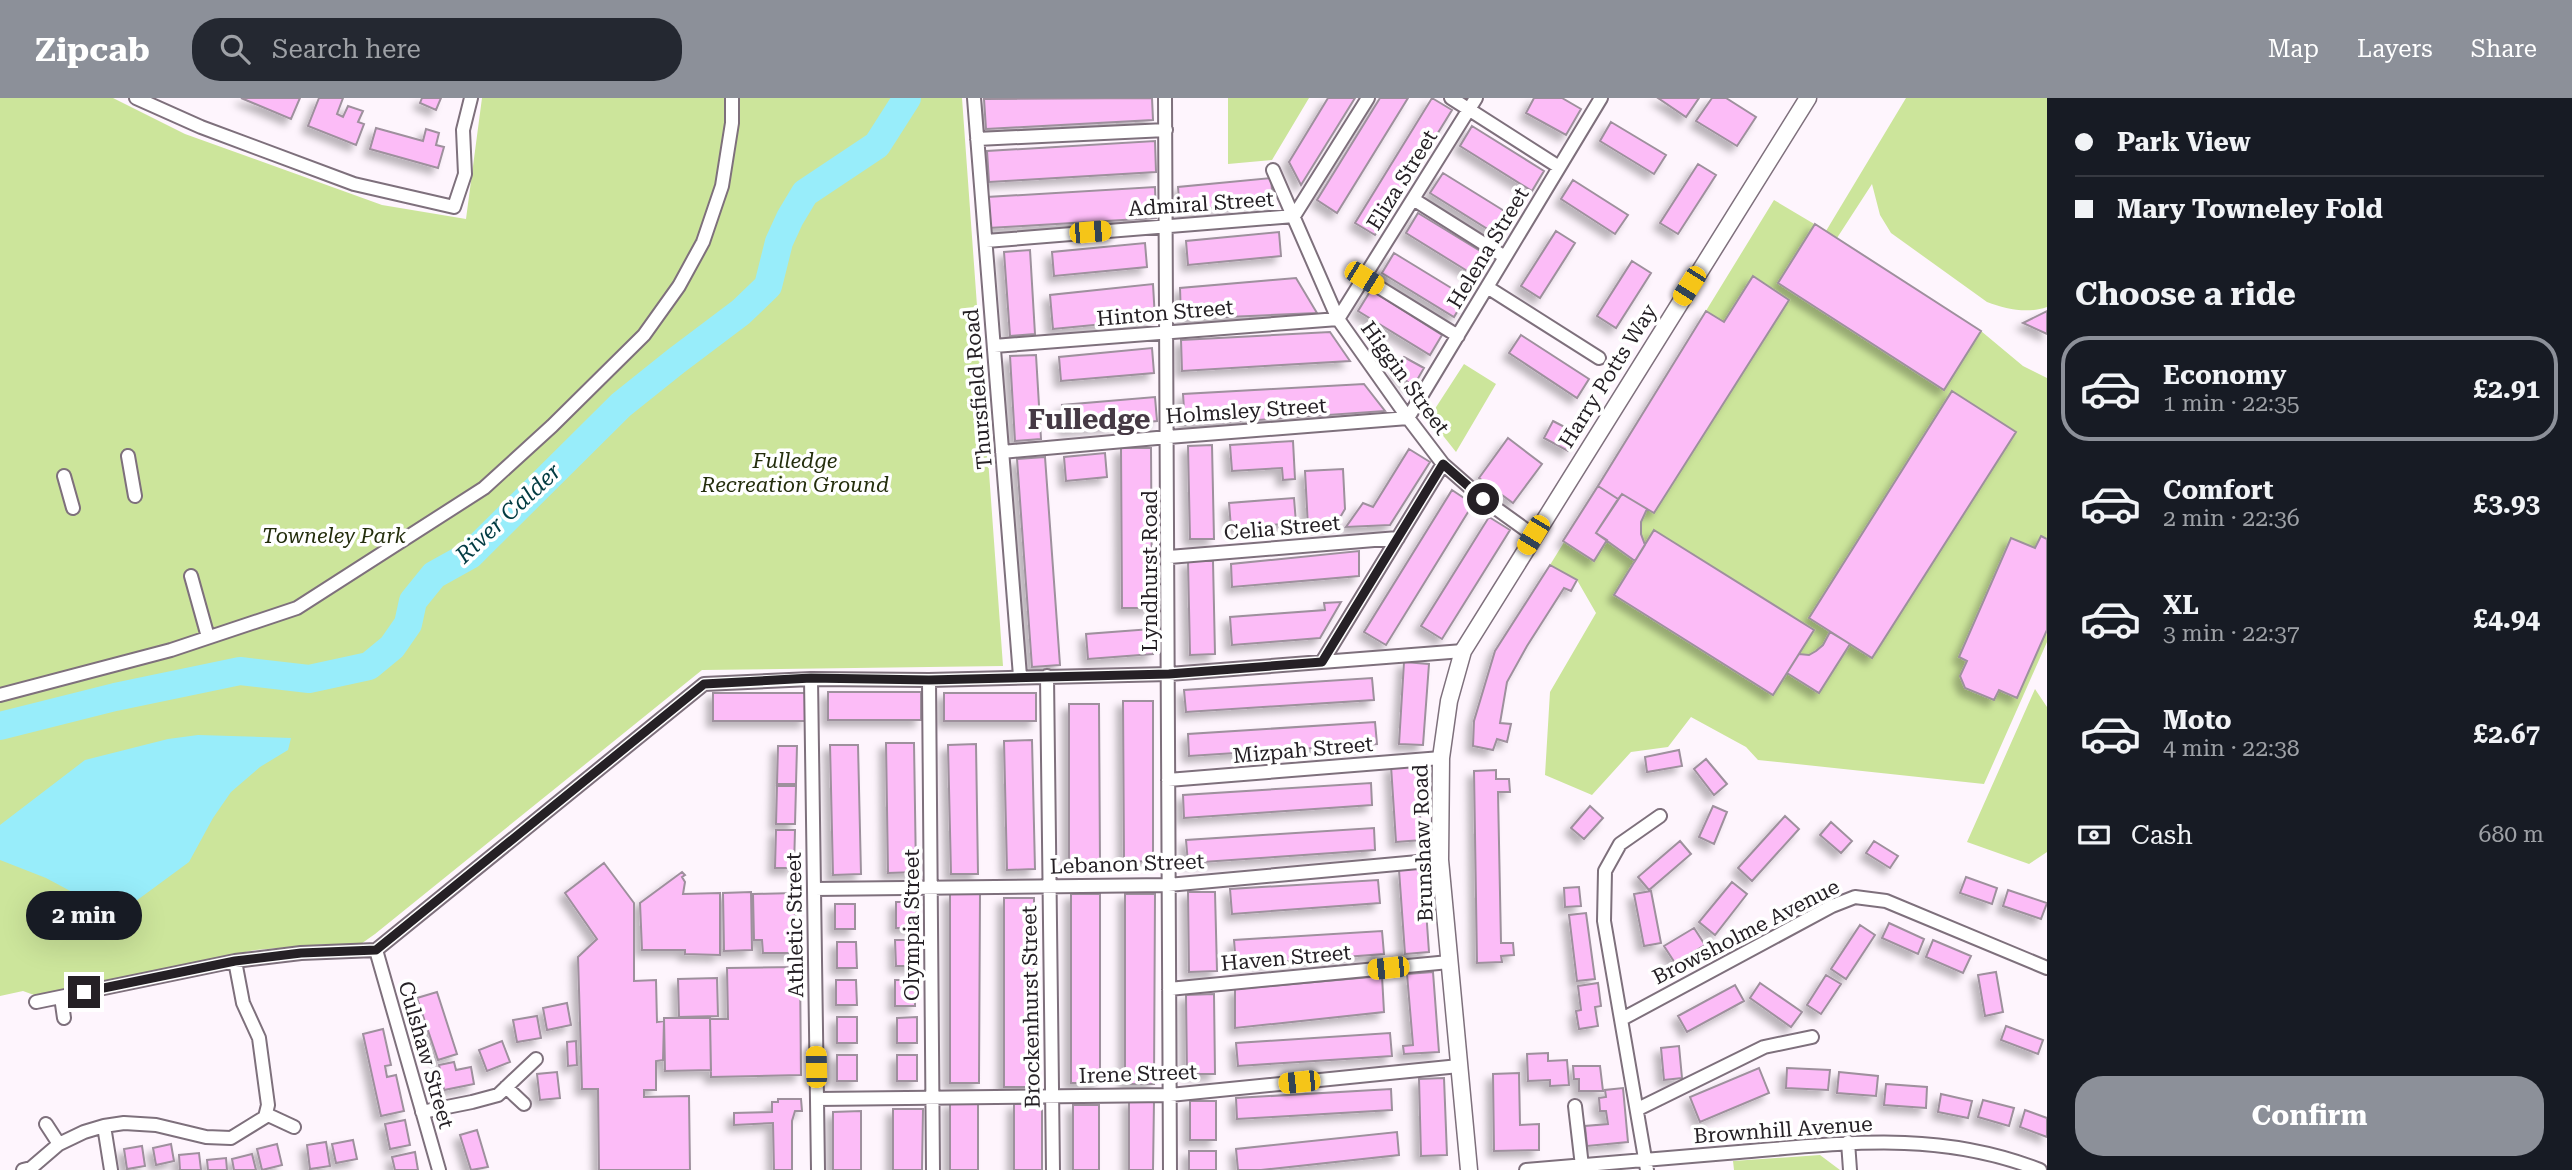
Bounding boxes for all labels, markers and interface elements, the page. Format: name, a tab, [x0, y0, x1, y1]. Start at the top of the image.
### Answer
search box	[192, 18, 682, 81]
text: Zipcab	[35, 30, 150, 69]
icon: search	[216, 30, 254, 68]
text: Search here	[272, 34, 421, 64]
text: Map	[2268, 35, 2319, 63]
text: Layers	[2357, 35, 2433, 63]
text: Share	[2471, 35, 2537, 63]
street label: Eliza Street	[1362, 125, 1442, 234]
text: Park View	[2117, 127, 2251, 157]
street label: Helena Street	[1442, 183, 1534, 313]
street label: Admiral Street	[1127, 187, 1275, 221]
text: Mary Towneley Fold	[2117, 194, 2383, 224]
car	[1069, 220, 1112, 244]
car	[1341, 258, 1388, 298]
car	[1669, 263, 1710, 309]
text: Choose a ride	[2075, 275, 2296, 313]
street label: Hinton Street	[1096, 295, 1235, 331]
street label: Harry Potts Way	[1554, 299, 1662, 452]
street label: Thursfield Road	[959, 307, 997, 470]
street label: Higgin Street	[1356, 317, 1454, 439]
icon: car	[2079, 357, 2142, 420]
text: Economy	[2163, 360, 2286, 390]
text: £2.91	[2474, 374, 2540, 404]
text: 1 min · 22:35	[2163, 390, 2300, 417]
street label: Holmsley Street	[1165, 393, 1328, 429]
district label: Fulledge	[1028, 403, 1150, 436]
park label: Fulledge Recreation Ground	[700, 449, 889, 497]
water label: River Calder	[449, 458, 567, 570]
icon: car	[2079, 472, 2142, 535]
text: Comfort	[2163, 475, 2273, 505]
route start	[1467, 483, 1499, 515]
text: £3.93	[2474, 489, 2540, 519]
street label: Lyndhurst Road	[1138, 490, 1162, 652]
text: 2 min · 22:36	[2163, 505, 2300, 532]
street label: Celia Street	[1223, 511, 1341, 545]
car	[1514, 512, 1553, 558]
park label: Towneley Park	[262, 524, 407, 548]
icon: car	[2079, 587, 2142, 650]
text: XL	[2163, 590, 2199, 620]
text: £4.94	[2474, 604, 2540, 634]
text: 3 min · 22:37	[2163, 620, 2300, 647]
icon: car	[2079, 702, 2142, 765]
text: Moto	[2163, 705, 2232, 735]
text: £2.67	[2474, 719, 2540, 749]
street label: Mizpah Street	[1232, 732, 1374, 768]
text: 4 min · 22:38	[2163, 735, 2300, 762]
street label: Brunshaw Road	[1408, 763, 1438, 922]
icon: cash	[2075, 816, 2113, 854]
text: Cash	[2131, 820, 2193, 850]
text: 680 m	[2479, 821, 2544, 848]
street label: Olympia Street	[900, 849, 924, 1001]
street label: Lebanon Street	[1049, 849, 1205, 879]
street label: Athletic Street	[782, 852, 808, 998]
street label: Browsholme Avenue	[1649, 874, 1843, 990]
callout: 2 min	[26, 890, 142, 940]
text: 2 min	[52, 902, 116, 929]
street label: Brockenhurst Street	[1017, 905, 1045, 1109]
street label: Haven Street	[1220, 940, 1352, 976]
car	[1367, 955, 1410, 981]
route end	[68, 976, 100, 1008]
street label: Culshaw Street	[393, 979, 459, 1132]
car	[806, 1046, 827, 1088]
street label: Irene Street	[1078, 1060, 1198, 1088]
car	[1278, 1069, 1321, 1095]
button: Confirm	[2075, 1076, 2544, 1156]
street label: Brownhill Avenue	[1693, 1112, 1873, 1148]

